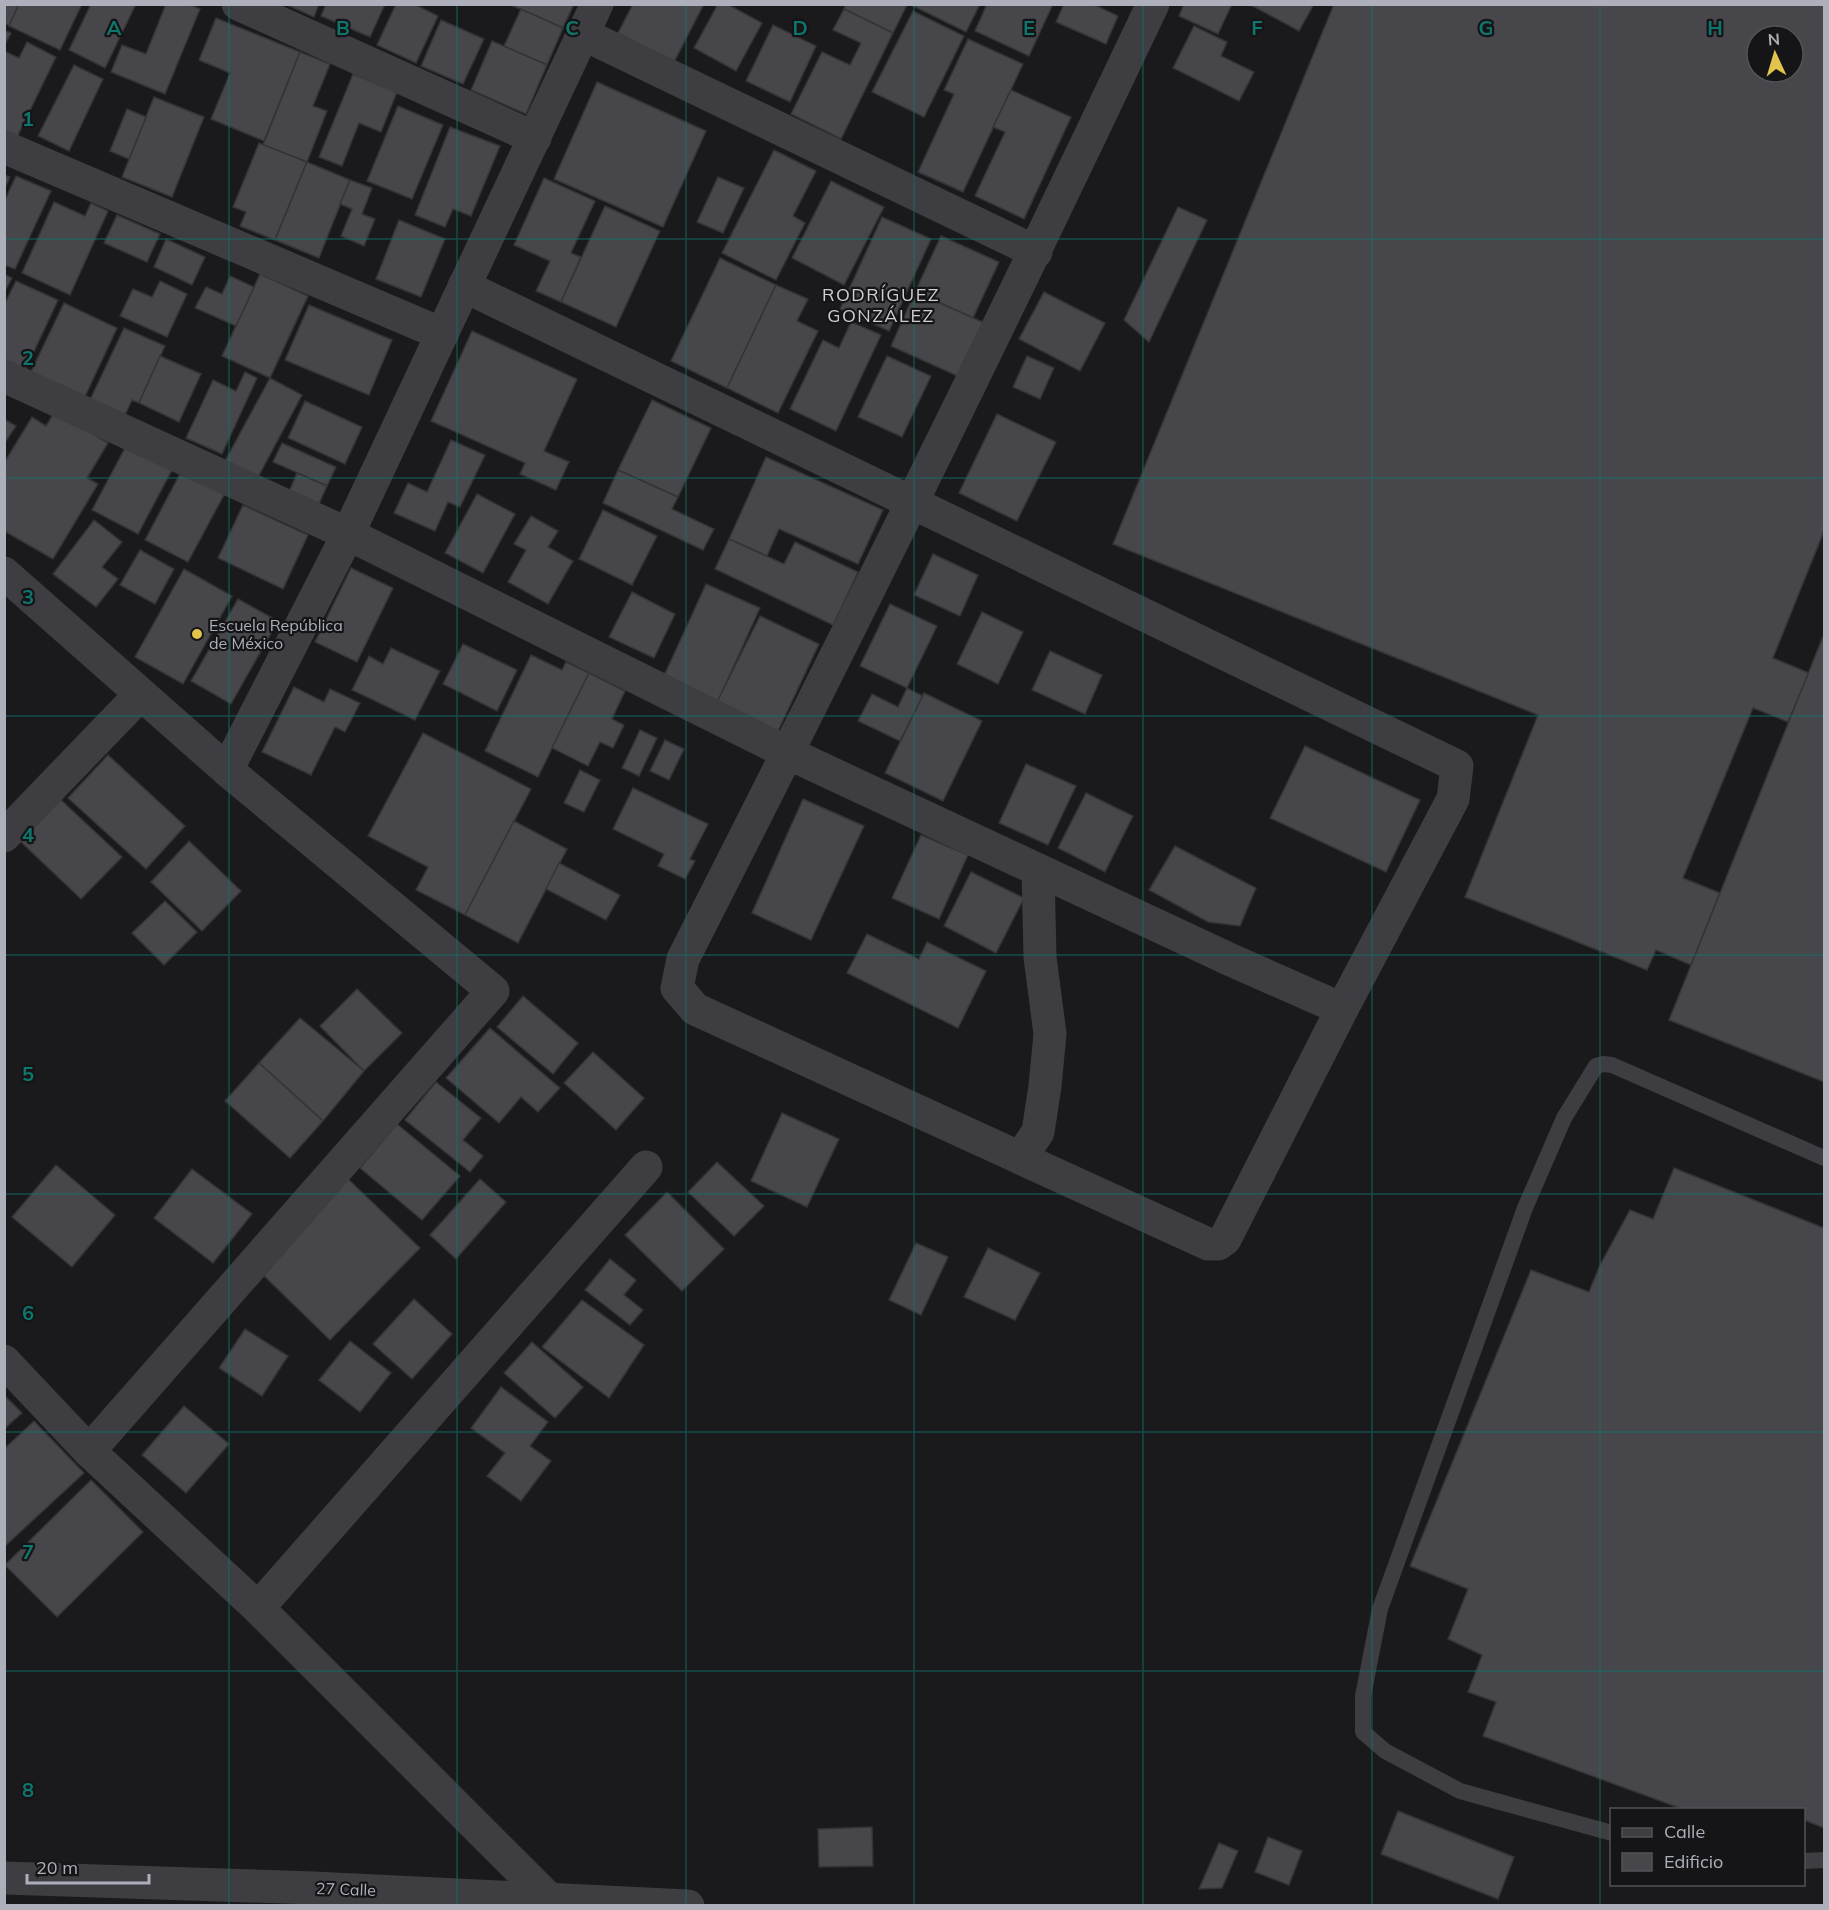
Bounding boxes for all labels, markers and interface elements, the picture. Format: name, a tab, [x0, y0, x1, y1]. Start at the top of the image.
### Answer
text: A	[107, 15, 122, 40]
text: B	[336, 15, 350, 40]
text: C	[565, 15, 579, 40]
text: D	[792, 15, 808, 40]
text: E	[1023, 15, 1035, 40]
text: F	[1251, 15, 1263, 40]
text: G	[1479, 15, 1493, 40]
text: H	[1707, 15, 1723, 40]
north arrow	[1745, 24, 1805, 84]
text: N	[1767, 29, 1781, 49]
text: 1	[22, 106, 34, 131]
district label: RODRÍGUEZ GONZÁLEZ	[822, 283, 940, 327]
text: 2	[22, 345, 34, 370]
text: 3	[22, 584, 34, 609]
place label: Escuela República de México	[209, 615, 343, 653]
marker: Escuela República de México	[190, 627, 204, 641]
text: 4	[22, 822, 34, 847]
text: 5	[22, 1061, 34, 1086]
text: 6	[22, 1300, 34, 1325]
text: 7	[22, 1539, 34, 1564]
text: 8	[22, 1777, 34, 1802]
legend	[1610, 1808, 1805, 1886]
text: Calle	[1664, 1820, 1705, 1843]
scale bar	[27, 1847, 148, 1885]
text: Edificio	[1664, 1850, 1723, 1873]
text: 20 m	[36, 1856, 78, 1879]
street label: 27 Calle	[316, 1878, 376, 1900]

